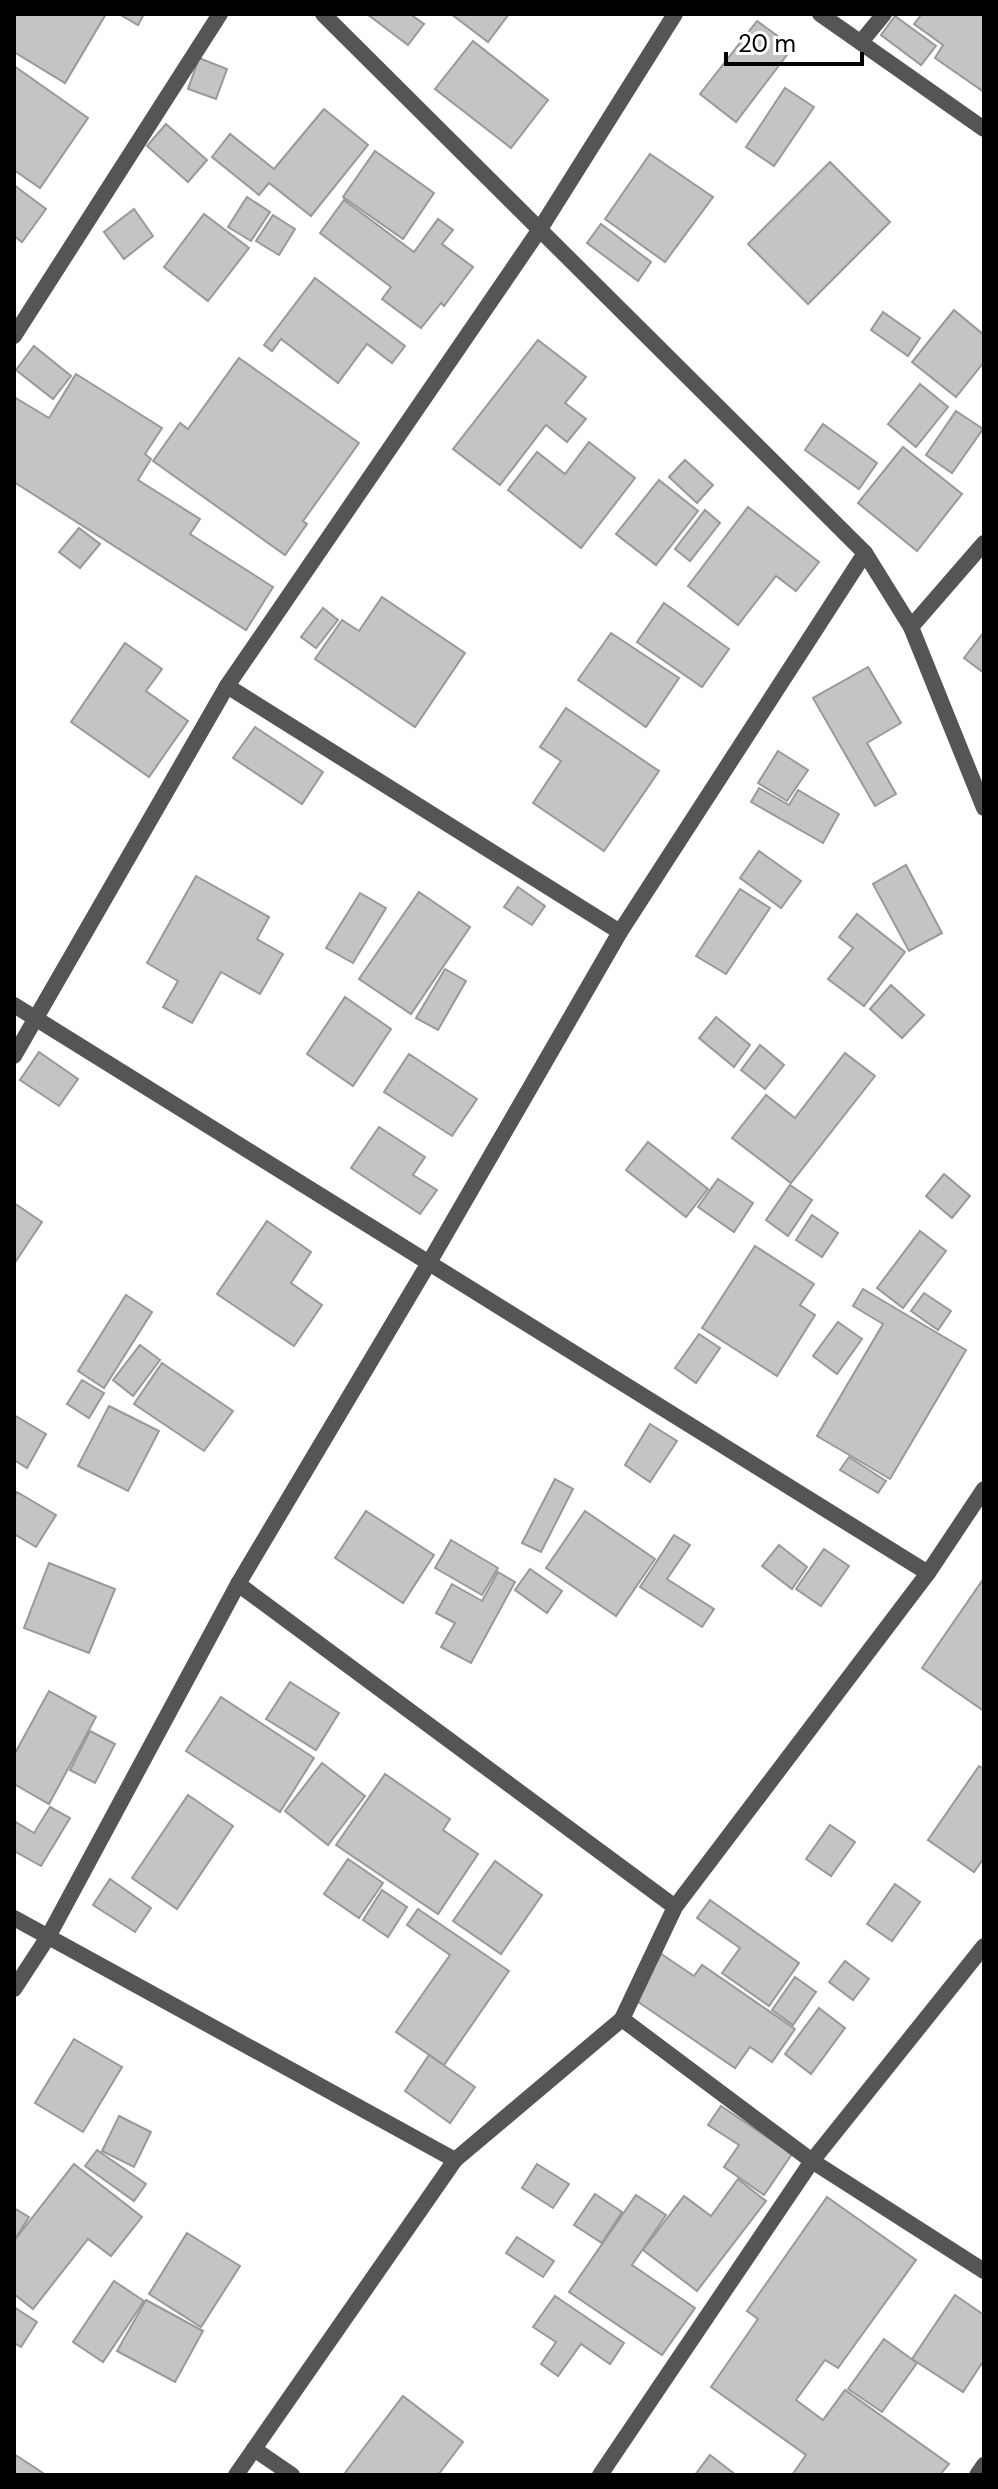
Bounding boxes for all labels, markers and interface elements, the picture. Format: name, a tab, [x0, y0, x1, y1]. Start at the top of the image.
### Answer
scale bar	[726, 16, 862, 66]
text: 20 m	[738, 28, 796, 59]

